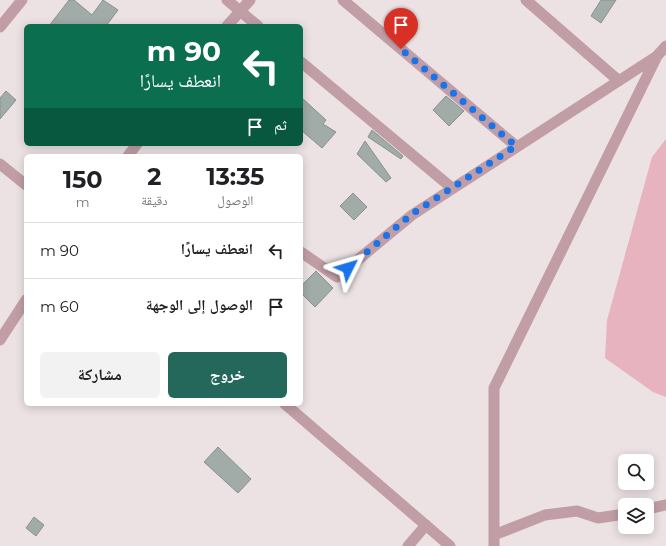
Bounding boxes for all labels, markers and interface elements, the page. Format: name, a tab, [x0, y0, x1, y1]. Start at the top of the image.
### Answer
pin	[384, 8, 418, 49]
icon: arrive	[390, 14, 412, 36]
text: 90 m	[147, 34, 221, 68]
icon: left	[235, 40, 287, 92]
text: انعطف يسارًا	[140, 70, 221, 92]
text: ثم	[274, 115, 287, 134]
icon: arrive	[244, 116, 266, 138]
text: 2	[147, 162, 162, 191]
text: 13:35	[206, 162, 264, 191]
text: 150	[63, 165, 103, 194]
text: دقيقة	[141, 192, 168, 208]
text: الوصول	[217, 192, 253, 208]
text: m	[76, 194, 90, 210]
text: انعطف يسارًا	[181, 239, 253, 258]
icon: left	[265, 240, 287, 262]
text: 90 m	[40, 241, 79, 260]
position arrow	[327, 247, 369, 289]
text: الوصول إلى الوجهة	[146, 295, 253, 314]
icon: arrive	[265, 296, 287, 318]
text: 60 m	[40, 297, 79, 316]
button: مشاركة	[40, 352, 160, 398]
button: خروج	[168, 352, 287, 398]
map controls	[618, 454, 654, 534]
button: search	[618, 454, 654, 490]
button: layers	[618, 498, 654, 534]

